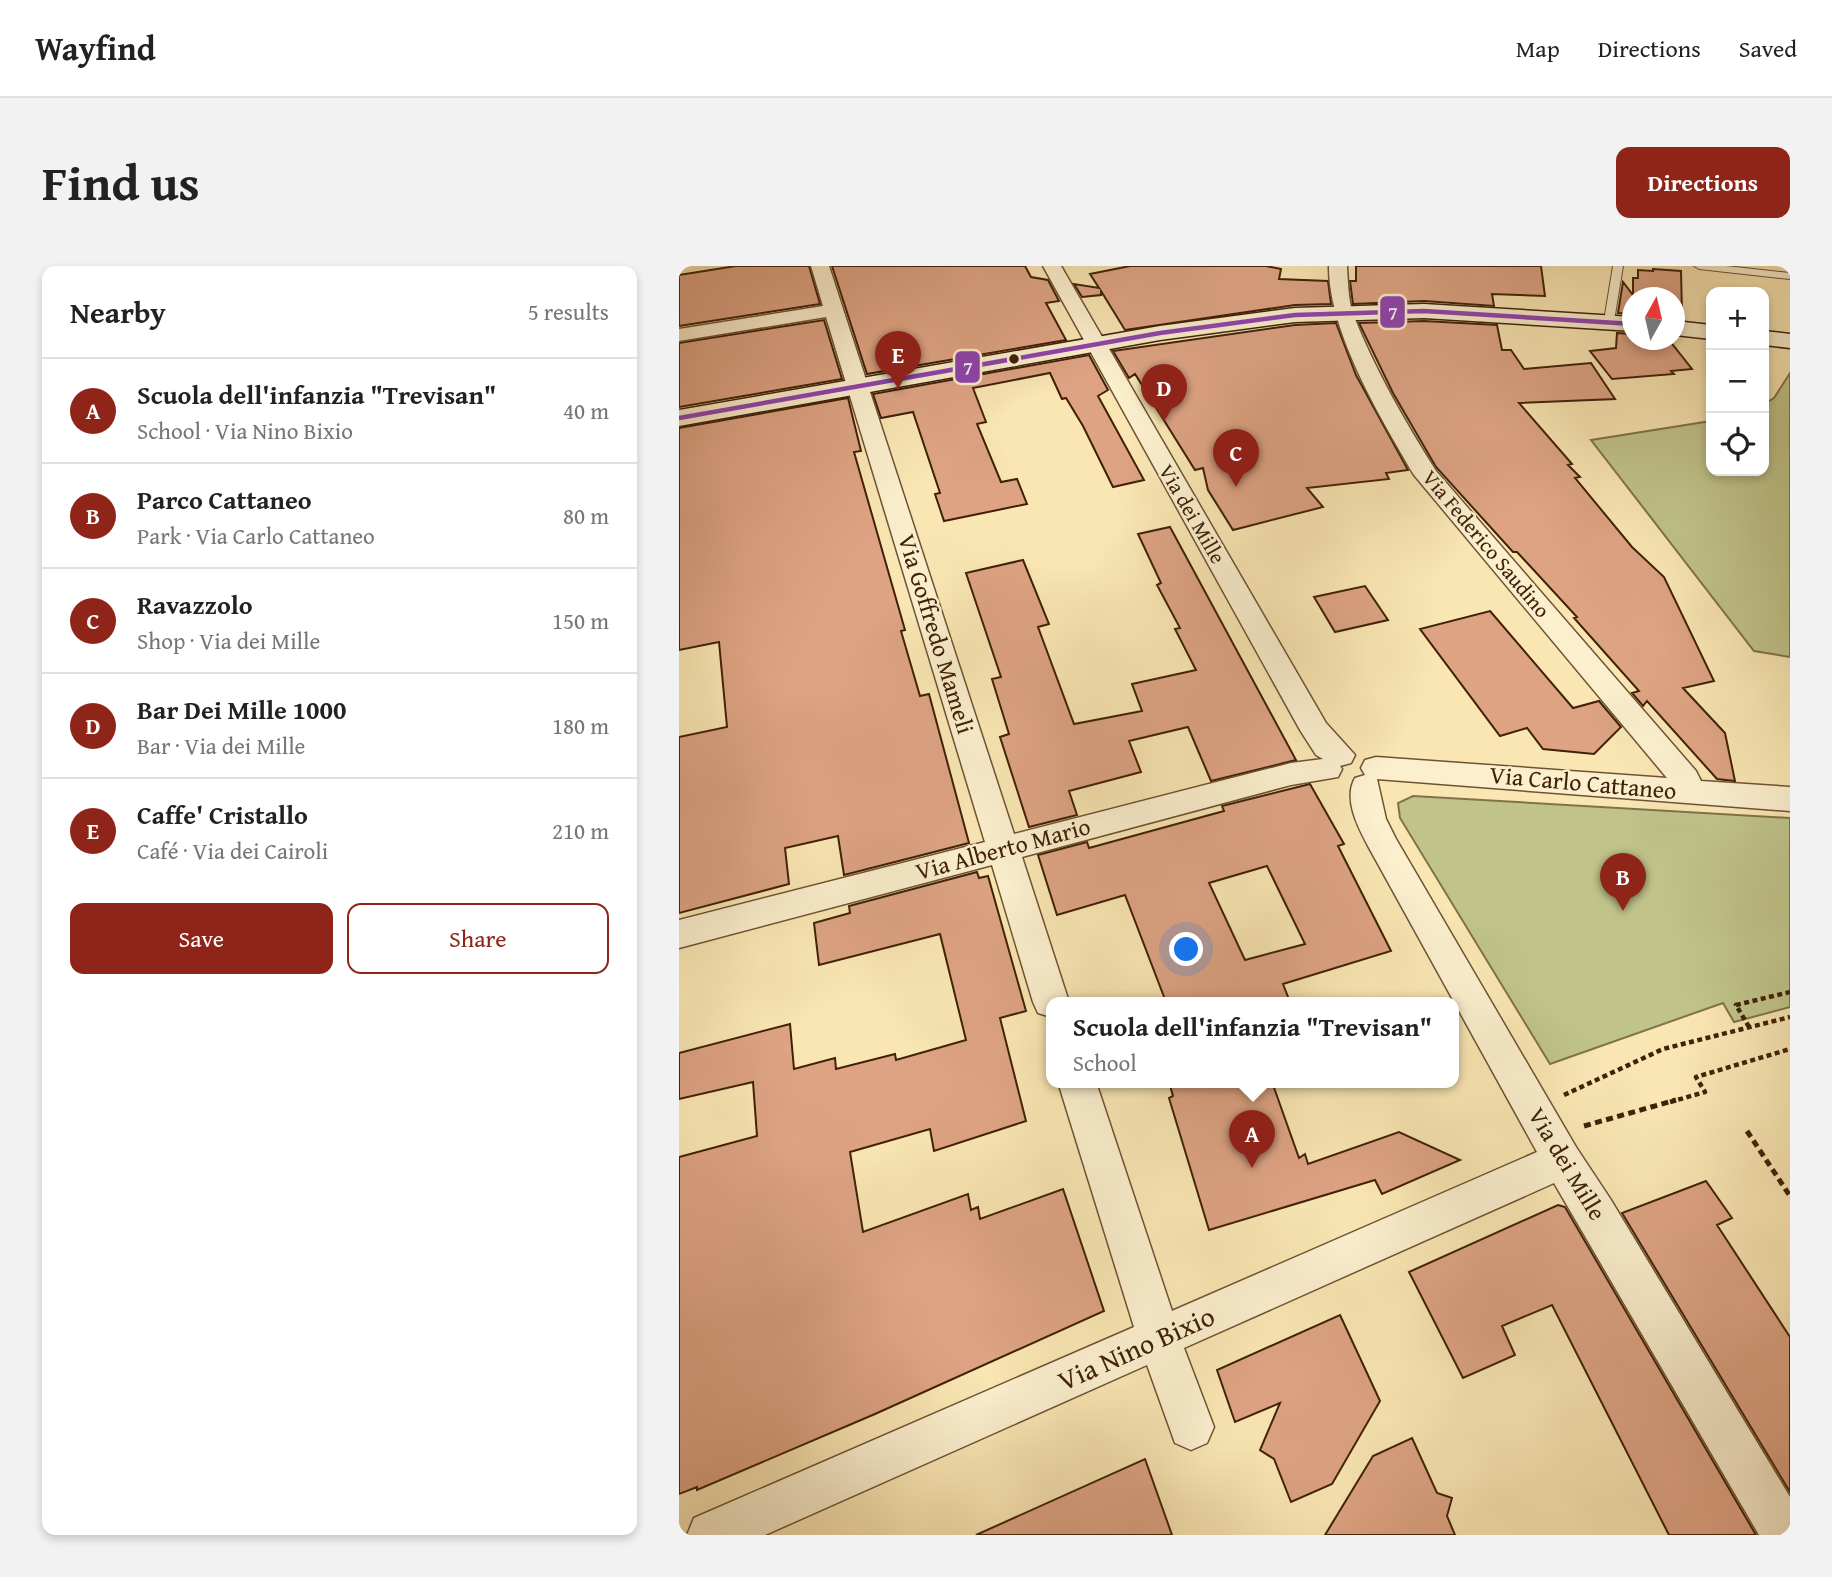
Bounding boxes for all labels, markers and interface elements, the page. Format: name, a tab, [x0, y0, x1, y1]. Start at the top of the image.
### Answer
text: Wayfind	[35, 24, 156, 72]
text: Map	[1516, 31, 1560, 66]
text: Directions	[1598, 31, 1701, 66]
text: Saved	[1739, 31, 1797, 66]
text: Find us	[42, 146, 200, 218]
button: Directions	[1616, 147, 1790, 218]
north arrow	[1622, 287, 1685, 350]
map controls	[1706, 287, 1769, 476]
button: +	[1706, 287, 1769, 350]
text: Nearby	[70, 290, 166, 334]
text: 5 results	[528, 295, 609, 328]
line badge: 7	[1379, 295, 1406, 329]
text: 7	[1388, 298, 1398, 326]
pin: E	[875, 331, 921, 389]
line badge: 7	[954, 350, 981, 384]
button: −	[1706, 350, 1769, 413]
unlabelled marker	[1007, 352, 1021, 366]
text: 7	[963, 353, 973, 381]
pin: D	[1141, 364, 1187, 422]
text: Scuola dell'infanzia "Trevisan"	[137, 375, 496, 414]
text: A	[86, 394, 100, 427]
text: 40 m	[563, 394, 609, 427]
button: locate	[1706, 413, 1769, 476]
text: School · Via Nino Bixio	[137, 414, 353, 447]
pin: C	[1213, 429, 1259, 487]
street label: Via dei Mille	[1151, 458, 1234, 569]
street label: Via Federico Saudino	[1415, 463, 1558, 624]
text: Parco Cattaneo	[137, 480, 312, 519]
text: B	[86, 499, 100, 532]
text: 80 m	[563, 499, 609, 532]
text: Park · Via Carlo Cattaneo	[137, 519, 375, 552]
street label: Via Goffredo Mameli	[889, 530, 984, 738]
text: Ravazzolo	[137, 585, 253, 624]
text: C	[86, 604, 100, 637]
text: 150 m	[552, 604, 609, 637]
text: Shop · Via dei Mille	[137, 624, 320, 657]
text: Bar Dei Mille 1000	[137, 690, 347, 729]
text: D	[86, 709, 100, 742]
text: 180 m	[552, 709, 609, 742]
text: Bar · Via dei Mille	[137, 729, 305, 762]
street label: Via Carlo Cattaneo	[1488, 757, 1678, 808]
text: Caffe' Cristallo	[137, 795, 308, 834]
street label: Via Alberto Mario	[911, 808, 1094, 889]
text: E	[87, 814, 99, 847]
text: 210 m	[552, 814, 609, 847]
text: Café · Via dei Cairoli	[137, 834, 328, 867]
pin: B	[1600, 853, 1646, 911]
button: Save	[70, 903, 333, 974]
button: Share	[347, 903, 609, 974]
your location	[1169, 932, 1203, 966]
popup	[1046, 997, 1459, 1088]
text: Scuola dell'infanzia "Trevisan"	[1073, 1007, 1432, 1046]
text: School	[1073, 1046, 1137, 1079]
street label: Via dei Mille	[1520, 1101, 1615, 1227]
pin: A	[1229, 1110, 1275, 1168]
street label: Via Nino Bixio	[1051, 1295, 1221, 1400]

